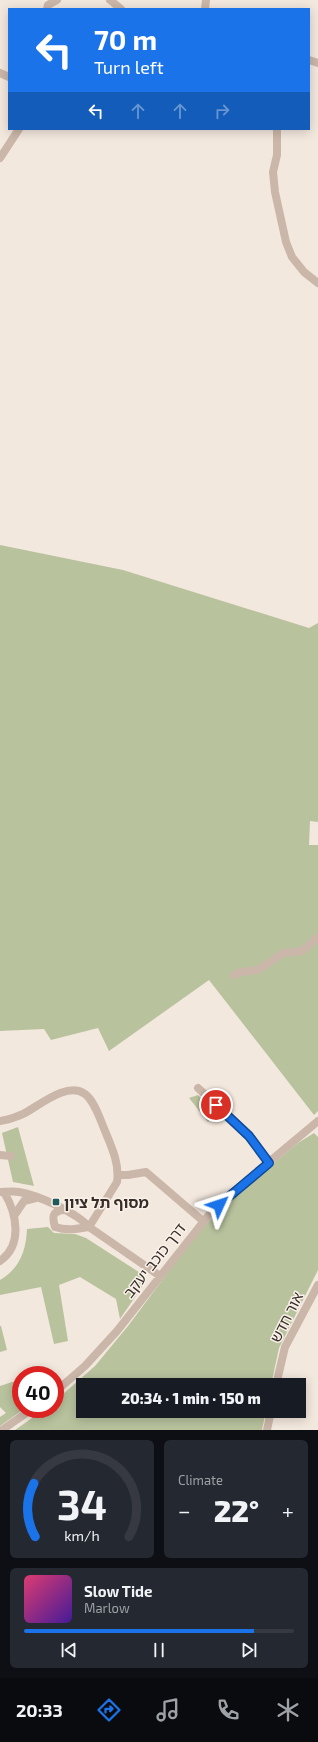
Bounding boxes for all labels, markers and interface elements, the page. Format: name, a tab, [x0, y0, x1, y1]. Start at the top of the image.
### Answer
text: 70 m	[94, 22, 157, 56]
icon: left	[28, 24, 80, 76]
text: Turn left	[94, 56, 164, 78]
icon: left	[85, 100, 107, 122]
icon: ahead	[127, 100, 149, 122]
icon: ahead	[169, 100, 191, 122]
icon: right	[211, 100, 233, 122]
pin	[199, 1088, 233, 1122]
icon: arrive	[205, 1094, 227, 1116]
position arrow	[198, 1184, 240, 1226]
place label: מסוף תל ציון	[64, 1193, 149, 1211]
marker: מסוף תל ציון	[51, 1197, 61, 1207]
street label: דרך כוכב יעקב	[119, 1219, 189, 1301]
street label: אור חדש	[266, 1289, 306, 1345]
speed limit sign: 40	[12, 1366, 64, 1418]
text: 20:34 · 1 min · 150 m	[121, 1389, 261, 1407]
text: Climate	[178, 1472, 223, 1488]
text: 34	[57, 1478, 107, 1528]
text: 22°	[214, 1492, 259, 1528]
text: −	[178, 1497, 191, 1523]
text: +	[282, 1497, 294, 1523]
text: km/h	[64, 1527, 100, 1544]
text: Slow Tide	[84, 1582, 152, 1600]
text: Marlow	[84, 1600, 130, 1616]
icon: previous	[58, 1639, 80, 1661]
icon: pause	[148, 1639, 170, 1661]
icon: next	[238, 1639, 260, 1661]
icon: directions	[95, 1696, 123, 1724]
icon: music	[154, 1696, 182, 1724]
icon: phone	[214, 1696, 242, 1724]
icon: climate	[274, 1696, 302, 1724]
text: 20:33	[16, 1699, 63, 1721]

